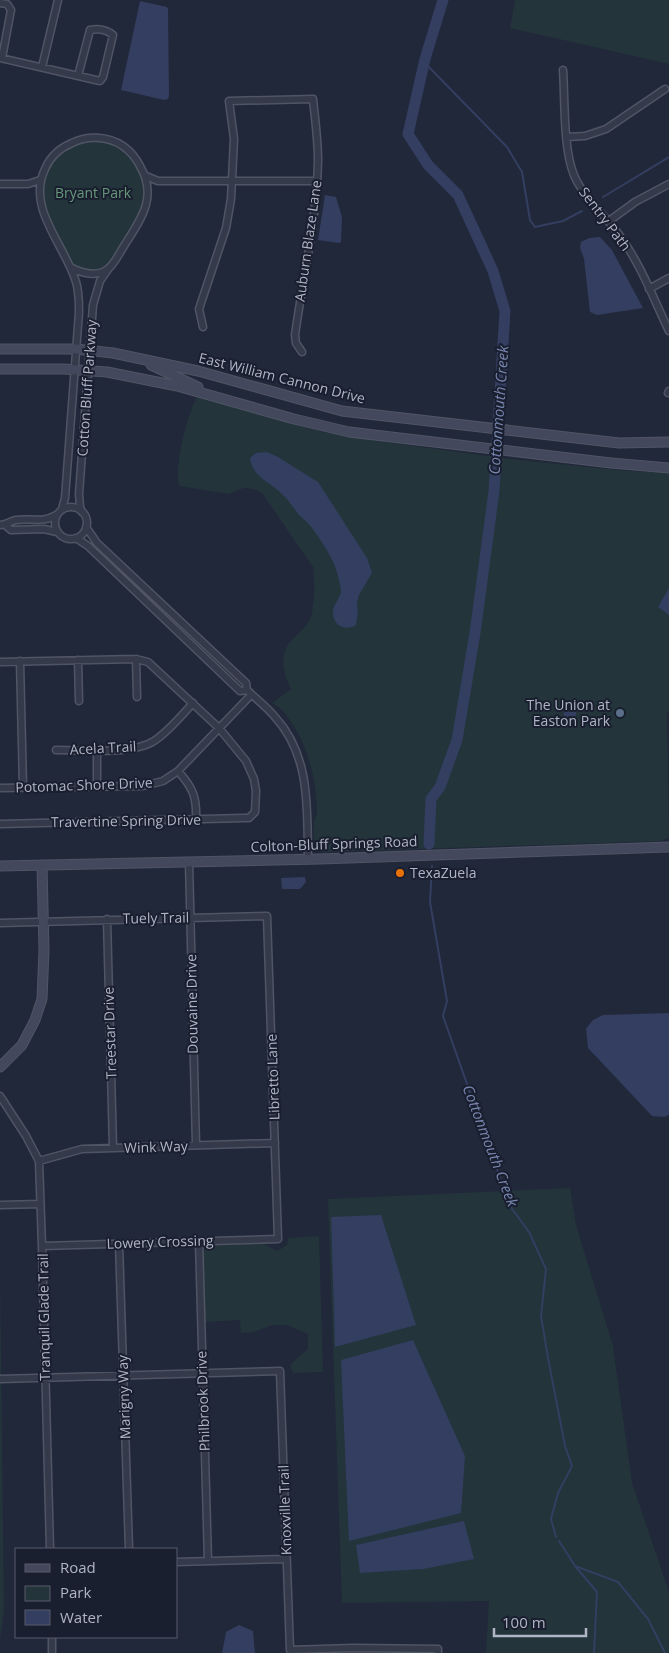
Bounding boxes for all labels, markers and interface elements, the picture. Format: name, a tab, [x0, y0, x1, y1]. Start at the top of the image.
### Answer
street label: Auburn Blaze Lane	[290, 179, 325, 303]
park label: Bryant Park	[55, 183, 132, 202]
street label: Sentry Path	[575, 183, 636, 254]
street label: Cotton Bluff Parkway	[72, 318, 101, 457]
water label: Cottonmouth Creek	[484, 344, 513, 475]
street label: East William Cannon Drive	[197, 348, 368, 407]
place label: The Union at Easton Park	[526, 695, 611, 730]
marker: The Union at Easton Park	[614, 707, 626, 719]
street label: Acela Trail	[69, 736, 137, 759]
street label: Potomac Shore Drive	[15, 773, 153, 796]
street label: Travertine Spring Drive	[51, 810, 201, 831]
street label: Colton-Bluff Springs Road	[250, 831, 418, 856]
place label: TexaZuela	[410, 863, 476, 882]
marker: TexaZuela	[394, 867, 406, 879]
street label: Tuely Trail	[123, 907, 189, 928]
street label: Douvaine Drive	[181, 954, 202, 1054]
street label: Treestar Drive	[98, 986, 121, 1079]
street label: Libretto Lane	[261, 1033, 284, 1121]
water label: Cottonmouth Creek	[458, 1082, 524, 1210]
street label: Wink Way	[124, 1136, 189, 1157]
street label: Lowery Crossing	[106, 1230, 214, 1253]
street label: Tranquil Glade Trail	[33, 1253, 54, 1381]
street label: Philbrook Drive	[191, 1350, 214, 1452]
street label: Marigny Way	[113, 1354, 134, 1439]
street label: Knoxville Trail	[273, 1465, 296, 1555]
legend	[15, 1548, 178, 1638]
text: Road	[60, 1557, 96, 1577]
text: Park	[60, 1582, 91, 1602]
scale bar	[494, 1606, 586, 1638]
text: Water	[60, 1607, 102, 1627]
text: 100 m	[502, 1612, 546, 1632]

